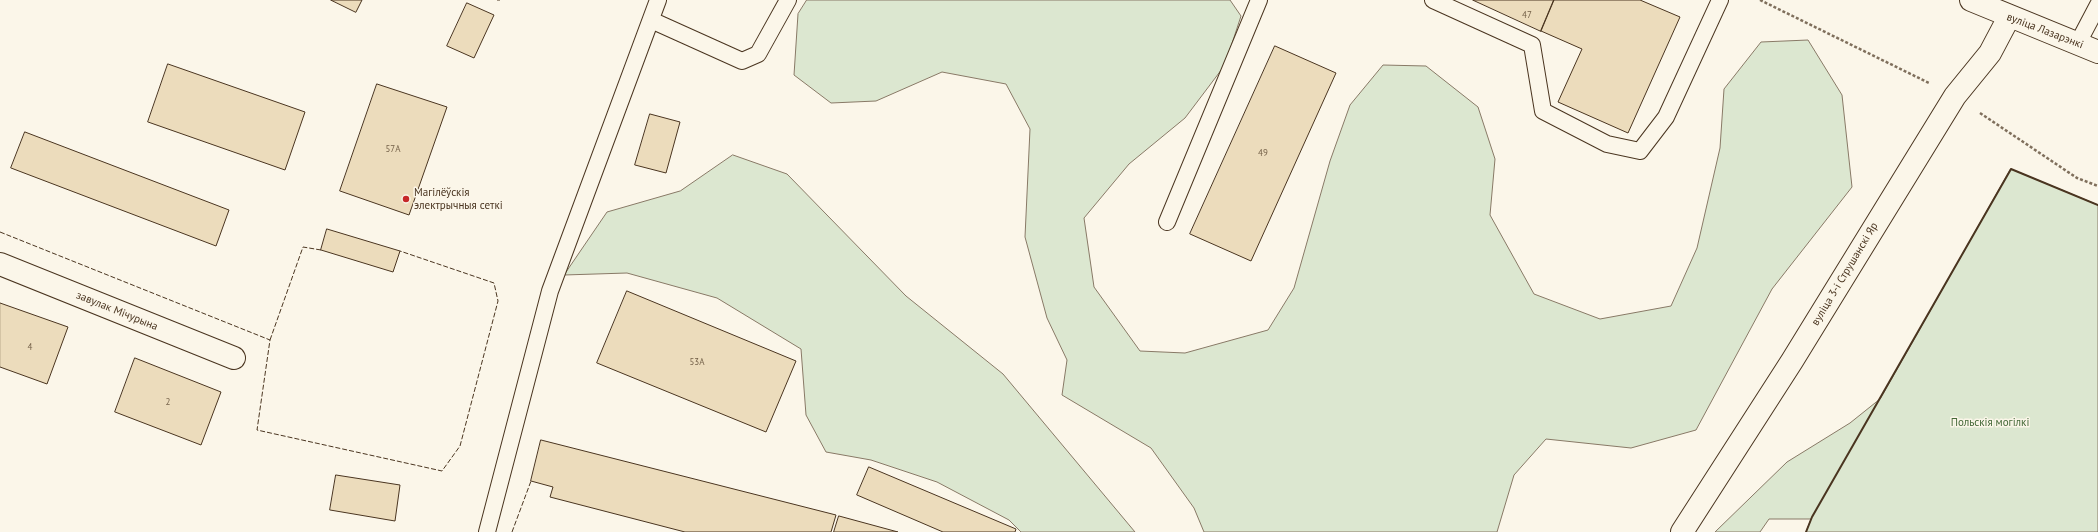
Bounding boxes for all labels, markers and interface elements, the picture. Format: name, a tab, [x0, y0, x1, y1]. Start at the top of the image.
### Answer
house number: 47	[1522, 10, 1532, 20]
street label: вуліца Лазарэнкі	[2005, 10, 2085, 52]
house number: 57А	[385, 144, 401, 154]
house number: 49	[1258, 148, 1268, 158]
place label: Магілёўскія электрычныя сеткі	[414, 186, 503, 212]
marker: Магілёўскія электрычныя сеткі	[401, 194, 411, 204]
street label: вуліца 3-і Струшанскі Яр	[1809, 220, 1881, 328]
street label: завулак Мічурына	[74, 289, 160, 333]
house number: 4	[28, 342, 32, 352]
house number: 53А	[689, 357, 705, 367]
house number: 2	[166, 397, 170, 407]
park label: Польскія могілкі	[1951, 416, 2029, 430]

